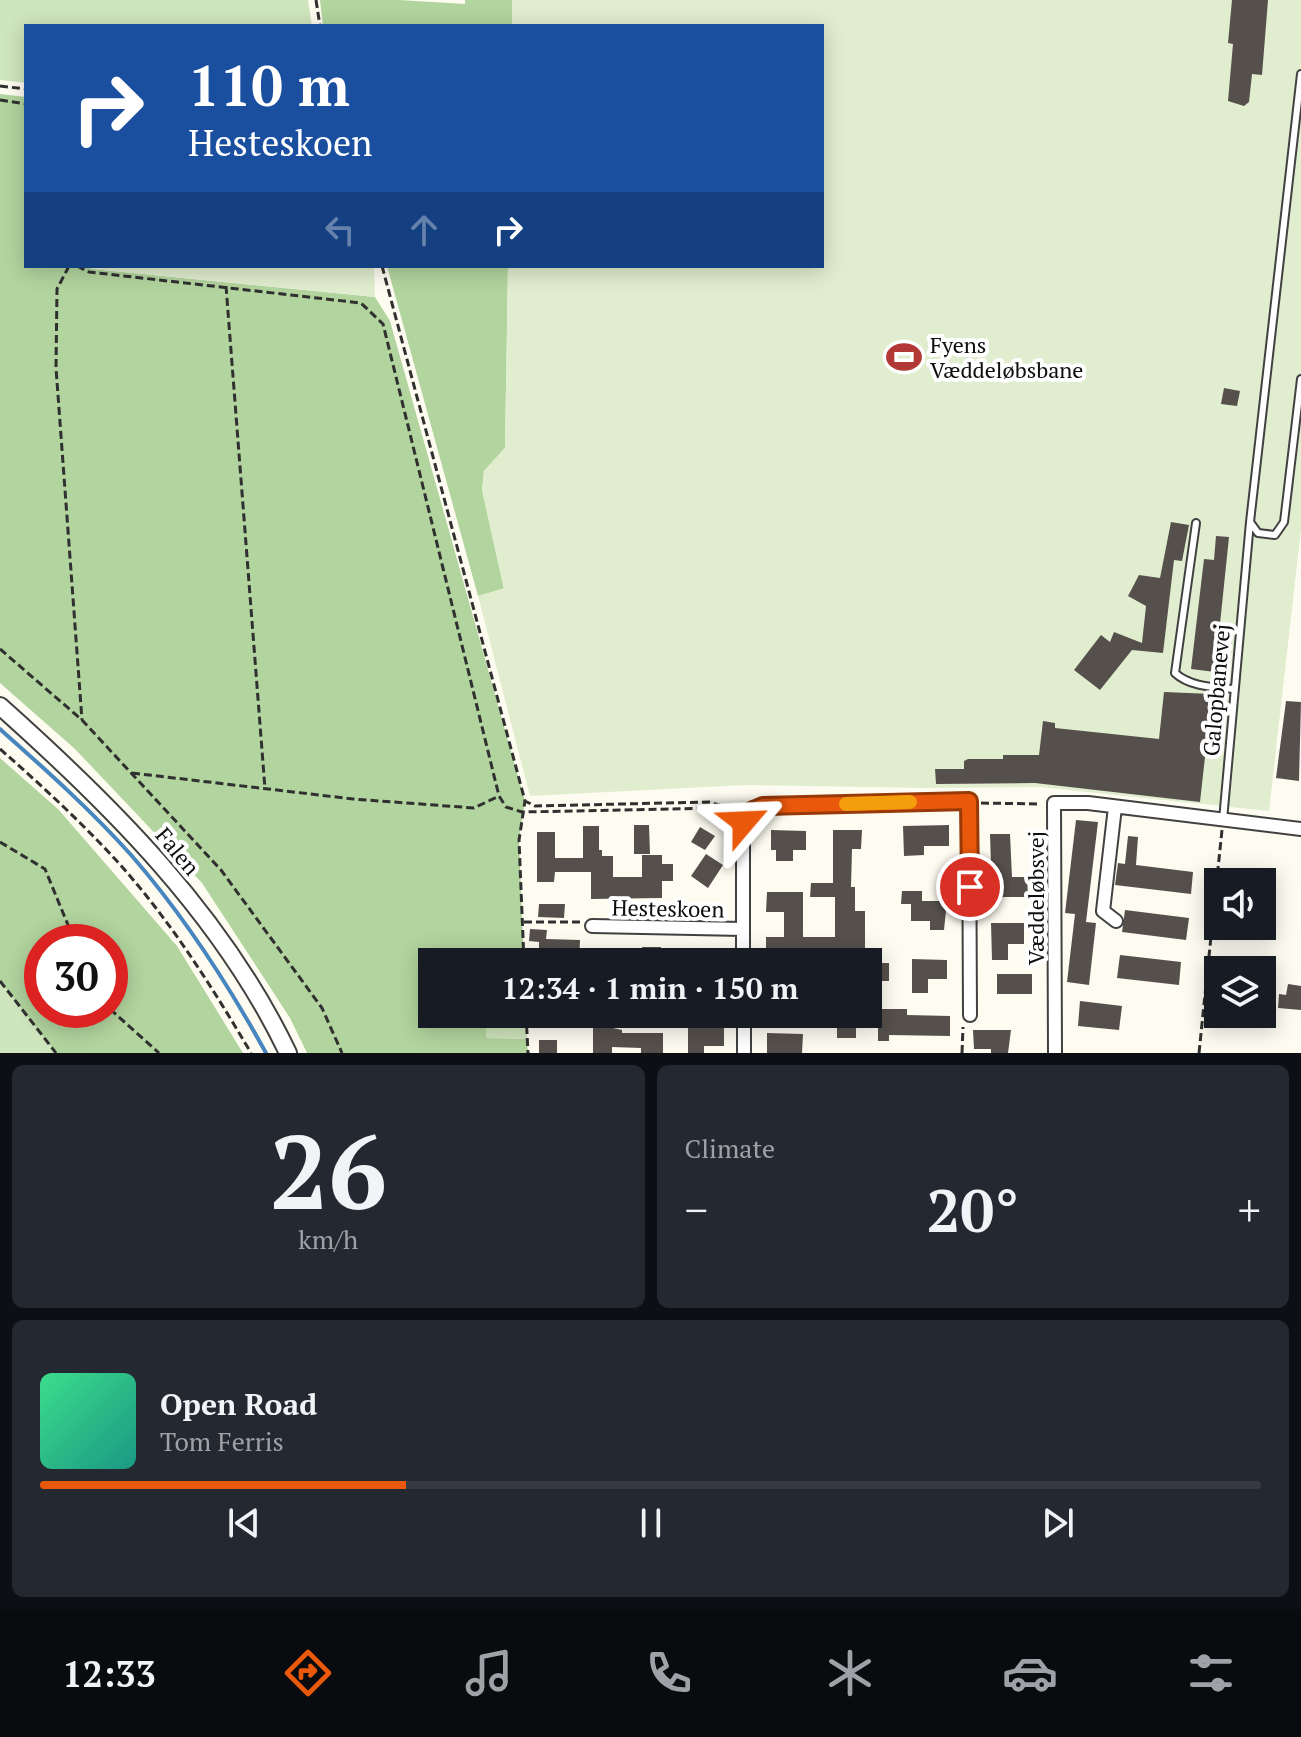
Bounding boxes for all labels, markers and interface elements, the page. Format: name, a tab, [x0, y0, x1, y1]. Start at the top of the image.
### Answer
text: 110 m	[188, 48, 350, 122]
icon: right	[56, 56, 160, 160]
text: Hesteskoen	[188, 119, 373, 166]
icon: left	[318, 208, 362, 252]
icon: ahead	[402, 208, 446, 252]
icon: right	[486, 208, 530, 252]
place label: Fyens Væddeløbsbane	[930, 330, 1083, 384]
sports icon: Fyens Væddeløbsbane	[885, 338, 923, 376]
street label: Galopbanevej	[1196, 623, 1236, 757]
position arrow	[702, 780, 786, 864]
street label: Falen	[150, 821, 206, 881]
street label: Væddeløbsvej	[1021, 831, 1050, 965]
pin	[936, 853, 1004, 921]
icon: arrive	[948, 865, 992, 909]
map controls	[1204, 868, 1276, 1028]
button: sound	[1204, 868, 1276, 940]
street label: Hesteskoen	[611, 893, 725, 923]
speed limit sign: 30	[24, 924, 128, 1028]
button: layers	[1204, 956, 1276, 1028]
text: 12:34 · 1 min · 150 m	[502, 968, 798, 1008]
text: 26	[269, 1101, 387, 1239]
text: Climate	[685, 1131, 775, 1165]
text: 20°	[926, 1170, 1019, 1249]
text: −	[685, 1180, 708, 1239]
text: +	[1238, 1180, 1261, 1239]
text: km/h	[298, 1222, 358, 1256]
text: Open Road	[160, 1384, 317, 1424]
text: Tom Ferris	[160, 1424, 284, 1458]
icon: previous	[222, 1501, 266, 1545]
icon: pause	[629, 1501, 673, 1545]
icon: next	[1036, 1501, 1080, 1545]
icon: directions	[280, 1645, 336, 1701]
icon: music	[461, 1645, 517, 1701]
icon: phone	[641, 1645, 697, 1701]
icon: climate	[822, 1645, 878, 1701]
icon: car	[1002, 1645, 1058, 1701]
icon: filters	[1183, 1645, 1239, 1701]
text: 12:33	[62, 1650, 156, 1697]

